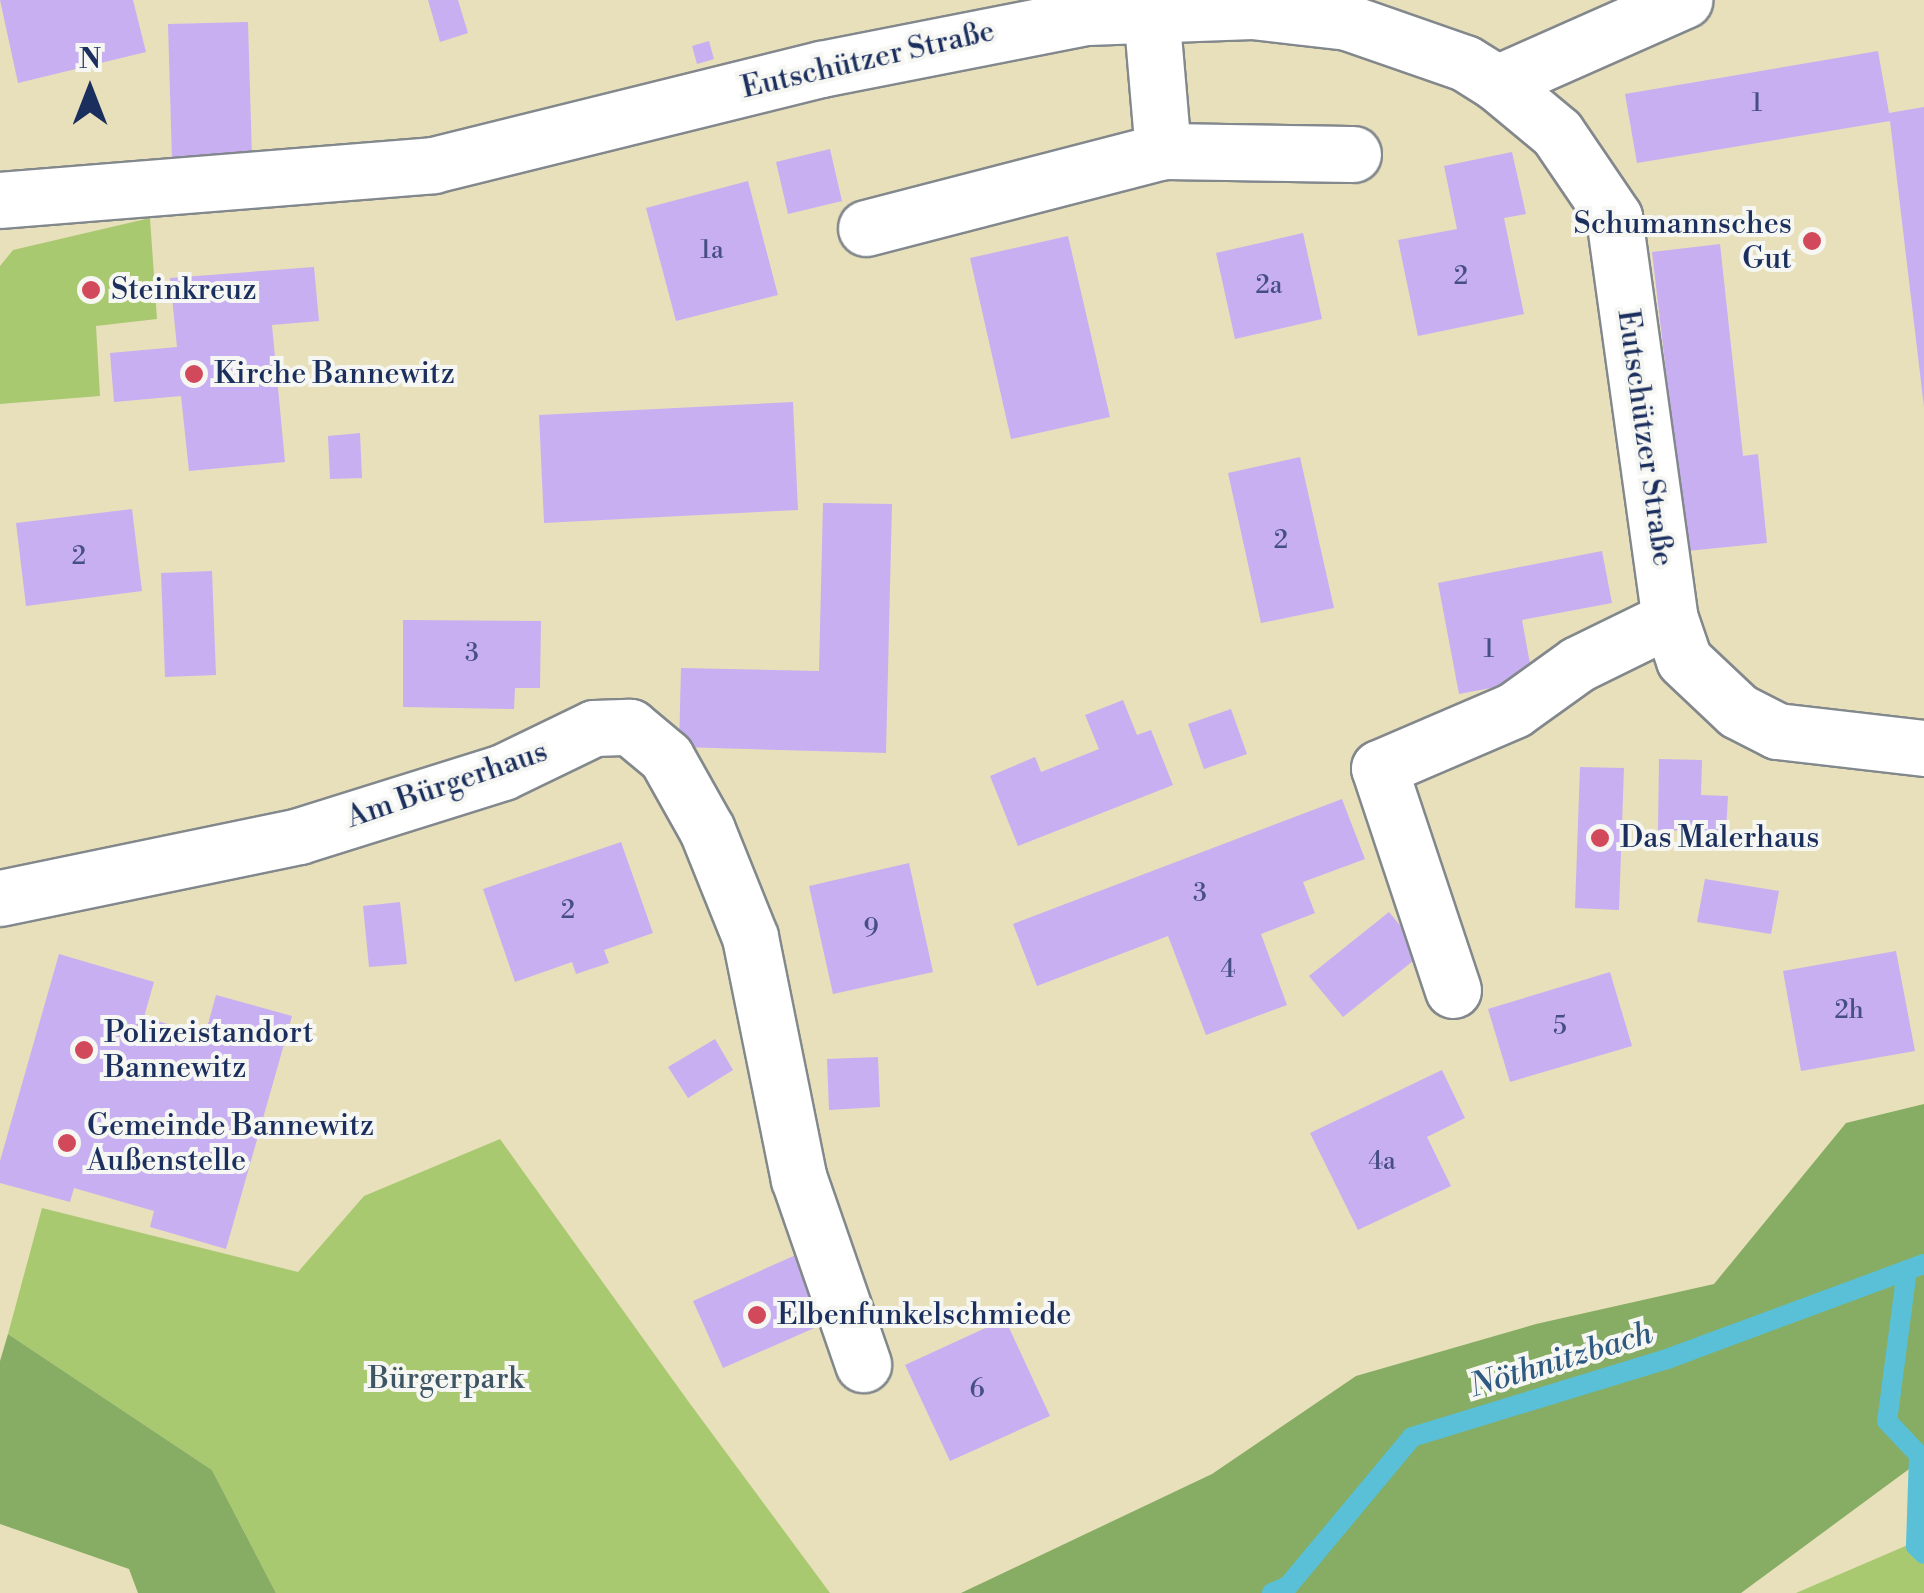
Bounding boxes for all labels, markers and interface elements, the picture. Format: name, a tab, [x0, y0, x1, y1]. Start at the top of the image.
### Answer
street label: Eutschützer Straße	[738, 13, 998, 107]
north arrow	[40, 40, 140, 140]
text: N	[79, 42, 101, 77]
house number: 1	[1752, 89, 1762, 119]
place label: Schumannsches Gut	[1573, 206, 1792, 276]
marker: Schumannsches Gut	[1801, 230, 1823, 252]
house number: 1a	[700, 236, 724, 266]
house number: 2	[1454, 262, 1468, 292]
house number: 2a	[1256, 271, 1282, 301]
place label: Steinkreuz	[111, 272, 257, 308]
marker: Steinkreuz	[80, 279, 102, 301]
street label: Eutschützer Straße	[1609, 307, 1681, 569]
place label: Kirche Bannewitz	[214, 356, 455, 392]
marker: Kirche Bannewitz	[183, 363, 205, 385]
house number: 2	[1274, 526, 1288, 556]
house number: 2	[72, 542, 86, 572]
house number: 1	[1484, 635, 1494, 665]
house number: 3	[465, 639, 479, 669]
street label: Am Bürgerhaus	[342, 734, 552, 836]
place label: Das Malerhaus	[1620, 820, 1819, 856]
marker: Das Malerhaus	[1589, 827, 1611, 849]
house number: 3	[1193, 879, 1207, 909]
house number: 2	[561, 896, 575, 926]
house number: 9	[863, 914, 879, 944]
house number: 4	[1221, 955, 1235, 985]
house number: 2h	[1834, 996, 1864, 1026]
house number: 5	[1553, 1012, 1567, 1042]
place label: Polizeistandort Bannewitz	[104, 1015, 313, 1086]
marker: Polizeistandort Bannewitz	[73, 1039, 95, 1061]
place label: Gemeinde Bannewitz Außenstelle	[87, 1108, 374, 1178]
marker: Gemeinde Bannewitz Außenstelle	[56, 1132, 78, 1154]
house number: 4a	[1368, 1147, 1396, 1177]
place label: Elbenfunkelschmiede	[777, 1297, 1071, 1333]
marker: Elbenfunkelschmiede	[746, 1304, 768, 1326]
water label: Nöthnitzbach	[1465, 1314, 1657, 1406]
park label: Bürgerpark	[368, 1361, 524, 1397]
house number: 6	[969, 1375, 985, 1405]

